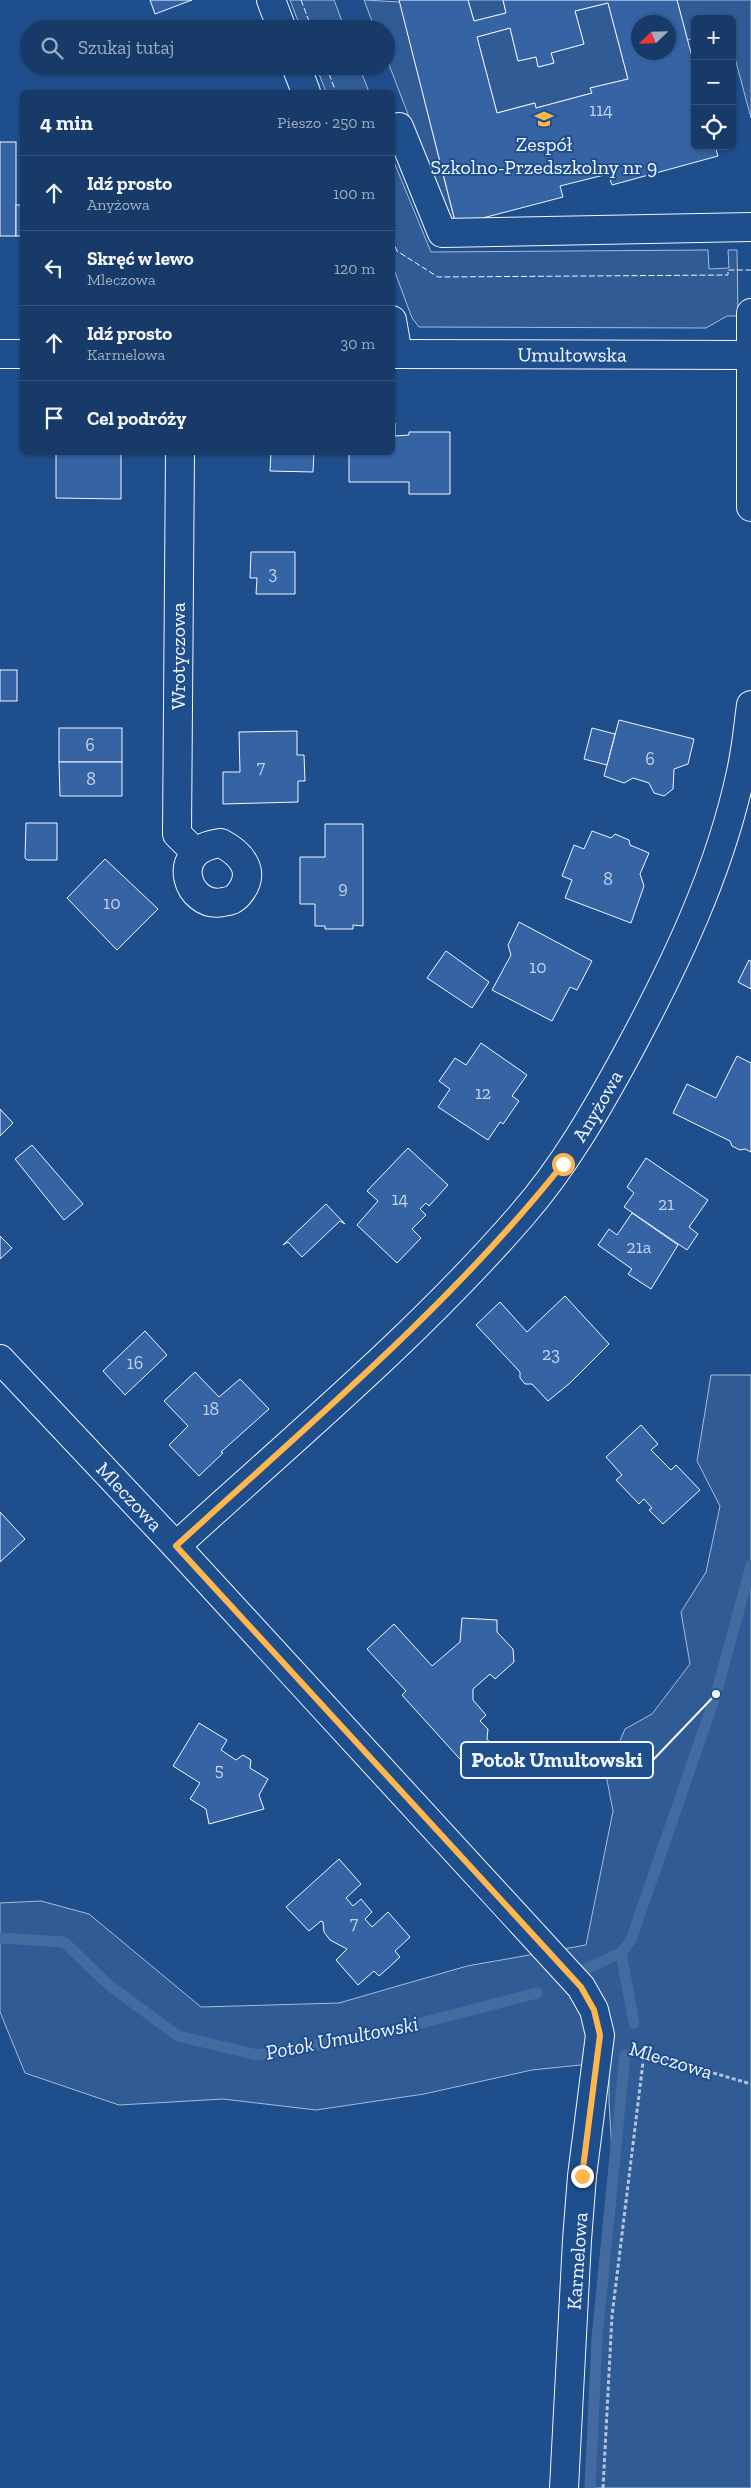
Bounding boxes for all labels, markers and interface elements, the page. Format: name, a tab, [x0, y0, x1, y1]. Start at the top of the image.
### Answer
north arrow	[631, 15, 676, 60]
map controls	[691, 15, 736, 150]
button: +	[691, 15, 736, 60]
search box	[20, 20, 395, 75]
icon: search	[38, 34, 66, 62]
text: Szukaj tutaj	[78, 36, 174, 59]
button: −	[691, 60, 736, 105]
house number: 114	[589, 99, 613, 121]
button: locate	[691, 105, 736, 150]
school or university icon: Zespół Szkolno-Przedszkolny nr 9	[533, 108, 555, 130]
text: 4 min	[40, 110, 93, 135]
text: Pieszo · 250 m	[277, 113, 375, 132]
place label: Zespół Szkolno-Przedszkolny nr 9	[431, 132, 657, 179]
text: Idź prosto	[87, 172, 172, 195]
icon: ahead	[40, 179, 68, 207]
text: 100 m	[333, 184, 375, 203]
text: Anyżowa	[87, 195, 150, 214]
text: Skręć w lewo	[87, 247, 194, 270]
icon: left	[40, 254, 68, 282]
text: 120 m	[334, 259, 375, 278]
text: Mleczowa	[87, 270, 156, 289]
text: Idź prosto	[87, 322, 172, 345]
icon: ahead	[40, 329, 68, 357]
text: 30 m	[341, 334, 375, 353]
street label: Umultowska	[517, 342, 627, 367]
text: Karmelowa	[87, 345, 165, 364]
icon: arrive	[40, 404, 68, 432]
text: Cel podróży	[87, 407, 186, 430]
house number: 3	[269, 562, 278, 584]
street label: Wrotyczowa	[166, 602, 190, 710]
house number: 6	[85, 734, 95, 756]
house number: 6	[645, 748, 655, 770]
house number: 7	[257, 756, 266, 778]
house number: 8	[86, 768, 96, 790]
house number: 8	[603, 868, 613, 890]
house number: 9	[338, 877, 348, 899]
house number: 10	[103, 892, 121, 914]
house number: 10	[529, 956, 547, 978]
street label: Anyżowa	[567, 1066, 628, 1146]
house number: 12	[475, 1082, 491, 1104]
route start	[552, 1153, 575, 1176]
house number: 14	[392, 1188, 409, 1210]
house number: 21	[658, 1193, 674, 1215]
house number: 21a	[627, 1236, 652, 1258]
house number: 23	[542, 1343, 560, 1365]
house number: 16	[127, 1352, 143, 1374]
house number: 18	[203, 1398, 219, 1420]
street label: Mleczowa	[91, 1457, 168, 1536]
callout: Potok Umultowski	[461, 1742, 653, 1778]
text: Potok Umultowski	[471, 1747, 643, 1772]
house number: 5	[214, 1759, 224, 1781]
house number: 7	[350, 1912, 359, 1934]
water label: Potok Umultowski	[264, 2010, 420, 2065]
street label: Mleczowa	[626, 2036, 716, 2084]
route end	[571, 2165, 594, 2188]
street label: Karmelowa	[562, 2211, 592, 2311]

